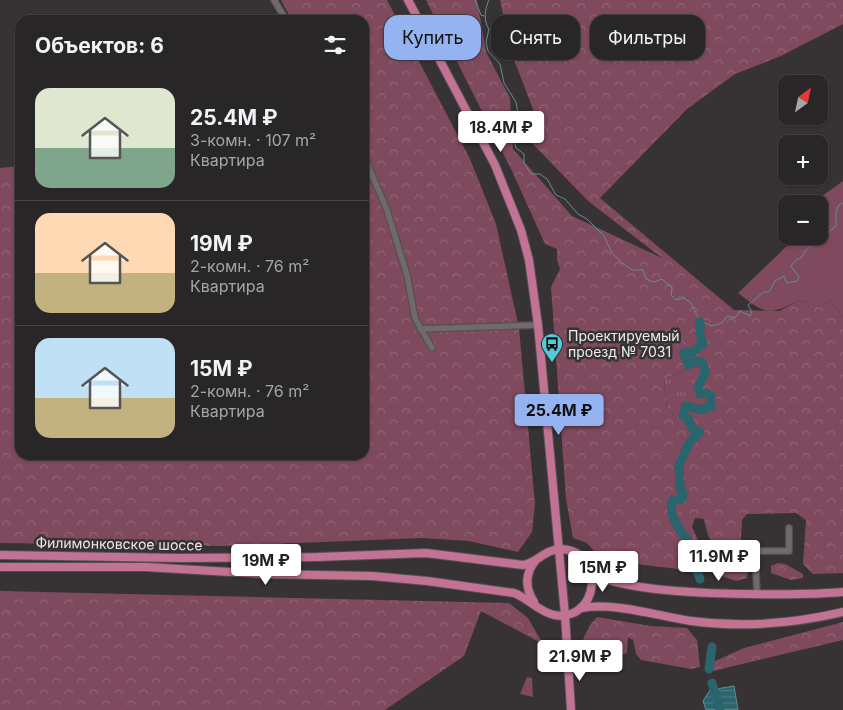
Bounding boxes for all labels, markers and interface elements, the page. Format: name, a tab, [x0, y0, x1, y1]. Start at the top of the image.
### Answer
chip: Купить	[384, 15, 481, 60]
chip: Снять	[491, 15, 580, 60]
chip: Фильтры	[590, 15, 705, 60]
icon: filters	[321, 31, 349, 59]
text: Объектов: 6	[35, 33, 164, 58]
north arrow	[778, 75, 828, 125]
map controls	[778, 75, 828, 245]
text: 25.4M ₽	[190, 105, 278, 130]
icon: home	[75, 108, 135, 168]
pin: 18.4M ₽	[455, 110, 547, 153]
text: 18.4M ₽	[469, 117, 533, 137]
text: 3-комн. · 107 m²	[190, 130, 316, 150]
button: +	[778, 135, 828, 185]
text: Квартира	[190, 150, 265, 170]
button: −	[778, 195, 828, 245]
text: 19M ₽	[190, 231, 253, 256]
icon: home	[75, 233, 135, 293]
text: 2-комн. · 76 m²	[190, 256, 309, 276]
text: Квартира	[190, 276, 265, 296]
place label: Проектируемый проезд № 7031	[568, 327, 680, 360]
bus stop icon: Проектируемый проезд № 7031	[540, 332, 564, 363]
text: 15M ₽	[190, 356, 253, 381]
icon: home	[75, 358, 135, 418]
text: 2-комн. · 76 m²	[190, 381, 309, 401]
pin: 25.4M ₽	[513, 394, 605, 436]
text: 25.4M ₽	[526, 400, 592, 420]
text: Квартира	[190, 401, 265, 421]
street label: Филимонковское шоссе	[35, 534, 203, 553]
pin: 11.9M ₽	[673, 540, 765, 582]
pin: 19M ₽	[231, 544, 301, 586]
text: 11.9M ₽	[689, 546, 749, 566]
text: 19M ₽	[242, 550, 290, 570]
pin: 15M ₽	[568, 550, 638, 593]
text: 15M ₽	[579, 557, 627, 577]
pin: 21.9M ₽	[534, 640, 626, 682]
text: 21.9M ₽	[548, 646, 612, 666]

